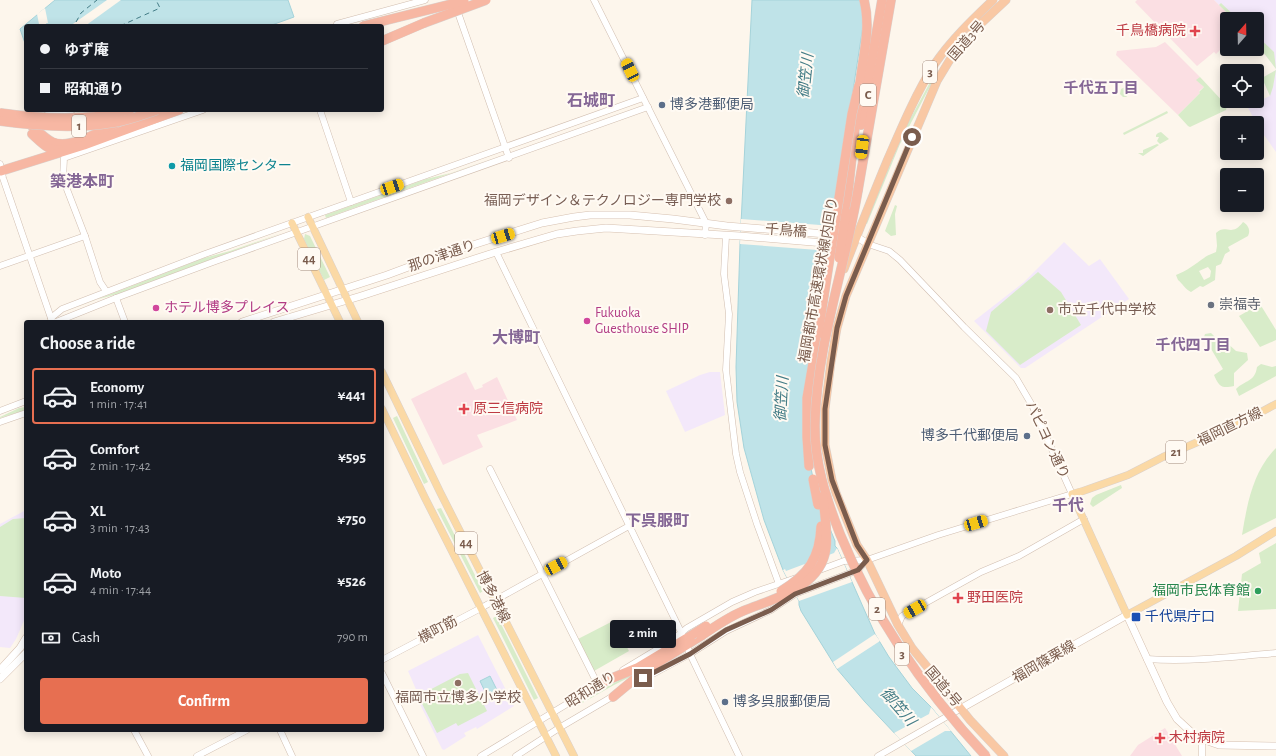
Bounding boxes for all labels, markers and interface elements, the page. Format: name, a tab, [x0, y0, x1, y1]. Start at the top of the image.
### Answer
north arrow	[1220, 12, 1264, 56]
map controls	[1220, 12, 1264, 212]
street label: 国道3号	[945, 18, 988, 64]
place label: 千鳥橋病院	[1116, 23, 1186, 38]
marker: 千鳥橋病院	[1189, 25, 1201, 37]
text: ゆず庵	[64, 43, 109, 58]
water label: 御笠川	[795, 51, 816, 99]
car	[619, 57, 641, 83]
road number: 3	[923, 61, 937, 83]
button: locate	[1220, 64, 1264, 108]
district label: 千代五丁目	[1063, 79, 1139, 96]
text: 昭和通り	[64, 82, 124, 97]
road number: C	[860, 84, 876, 106]
district label: 石城町	[567, 91, 615, 109]
place label: 博多港郵便局	[670, 96, 754, 112]
marker: 博多港郵便局	[657, 100, 667, 110]
road number: 1	[72, 115, 86, 137]
button: +	[1220, 116, 1264, 160]
route start	[903, 128, 921, 146]
car	[855, 134, 869, 160]
place label: 福岡国際センター	[180, 158, 292, 173]
marker: 福岡国際センター	[167, 161, 177, 171]
button: −	[1220, 168, 1264, 212]
district label: 築港本町	[50, 173, 114, 190]
car	[379, 177, 405, 197]
place label: 福岡デザイン＆テクノロジー専門学校	[484, 193, 721, 208]
marker: 福岡デザイン＆テクノロジー専門学校	[724, 196, 734, 206]
street label: 福岡都市高速環状線内回り	[796, 196, 840, 364]
street label: 千鳥橋	[764, 221, 808, 240]
car	[490, 227, 516, 245]
street label: 那の津通り	[406, 237, 477, 274]
road number: 44	[298, 248, 320, 270]
place label: 崇福寺	[1219, 297, 1261, 312]
place label: ホテル博多プレイス	[164, 299, 290, 315]
marker: 崇福寺	[1206, 300, 1216, 310]
place label: 市立千代中学校	[1058, 301, 1156, 317]
marker: ホテル博多プレイス	[151, 303, 161, 313]
marker: 市立千代中学校	[1045, 305, 1055, 315]
place label: Fukuoka Guesthouse SHIP	[595, 306, 689, 336]
marker: Fukuoka Guesthouse SHIP	[582, 316, 592, 326]
district label: 大博町	[492, 328, 540, 346]
text: Choose a ride	[40, 335, 135, 353]
district label: 千代四丁目	[1155, 336, 1231, 353]
water label: 御笠川	[772, 374, 791, 422]
icon: car	[42, 378, 78, 414]
text: Economy	[90, 380, 144, 395]
text: ¥441	[338, 388, 366, 403]
text: 1 min · 17:41	[90, 398, 148, 411]
street label: パピヨン通り	[1023, 399, 1072, 481]
place label: 原三信病院	[473, 401, 543, 416]
marker: 原三信病院	[458, 403, 470, 415]
street label: 福岡直方線	[1195, 404, 1265, 449]
place label: 博多千代郵便局	[921, 427, 1019, 443]
marker: 博多千代郵便局	[1022, 431, 1032, 441]
icon: car	[42, 440, 78, 476]
road number: 21	[1166, 441, 1186, 463]
text: Comfort	[90, 442, 139, 457]
text: ¥595	[338, 450, 366, 465]
text: 2 min · 17:42	[90, 460, 151, 473]
district label: 千代	[1052, 496, 1084, 514]
icon: car	[42, 502, 78, 538]
text: XL	[90, 504, 106, 519]
text: ¥750	[337, 512, 366, 527]
district label: 下呉服町	[625, 513, 689, 529]
car	[963, 514, 989, 532]
text: 3 min · 17:43	[90, 522, 150, 535]
road number: 44	[455, 532, 477, 554]
car	[543, 555, 569, 577]
icon: car	[42, 564, 78, 600]
text: Moto	[90, 566, 122, 581]
street label: 博多港線	[474, 568, 514, 625]
text: ¥526	[337, 574, 366, 589]
place label: 福岡市民体育館	[1152, 583, 1250, 598]
text: 4 min · 17:44	[90, 584, 151, 597]
marker: 福岡市民体育館	[1253, 586, 1263, 596]
place label: 野田医院	[967, 590, 1023, 605]
marker: 野田医院	[952, 592, 964, 604]
road number: 2	[869, 598, 885, 620]
car	[902, 598, 928, 620]
place label: 千代県庁口	[1145, 608, 1215, 624]
marker: 千代県庁口	[1130, 611, 1142, 623]
street label: 横町筋	[415, 612, 460, 646]
callout: 2 min	[610, 620, 676, 648]
icon: cash	[40, 627, 62, 649]
text: 2 min	[629, 627, 657, 640]
text: Cash	[72, 630, 100, 645]
text: 790 m	[337, 631, 368, 644]
street label: 福岡篠栗線	[1009, 637, 1078, 686]
road number: 3	[895, 643, 909, 665]
street label: 国道3号	[922, 664, 964, 710]
street label: 昭和通り	[563, 668, 618, 711]
route end	[634, 669, 652, 687]
button: Confirm	[40, 678, 368, 724]
marker: 福岡市立博多小学校	[453, 678, 463, 688]
water label: 御笠川	[878, 684, 920, 730]
place label: 福岡市立博多小学校	[395, 689, 521, 705]
place label: 博多呉服郵便局	[733, 693, 831, 709]
marker: 博多呉服郵便局	[720, 697, 730, 707]
place label: 木村病院	[1169, 729, 1225, 745]
marker: 木村病院	[1154, 732, 1166, 744]

